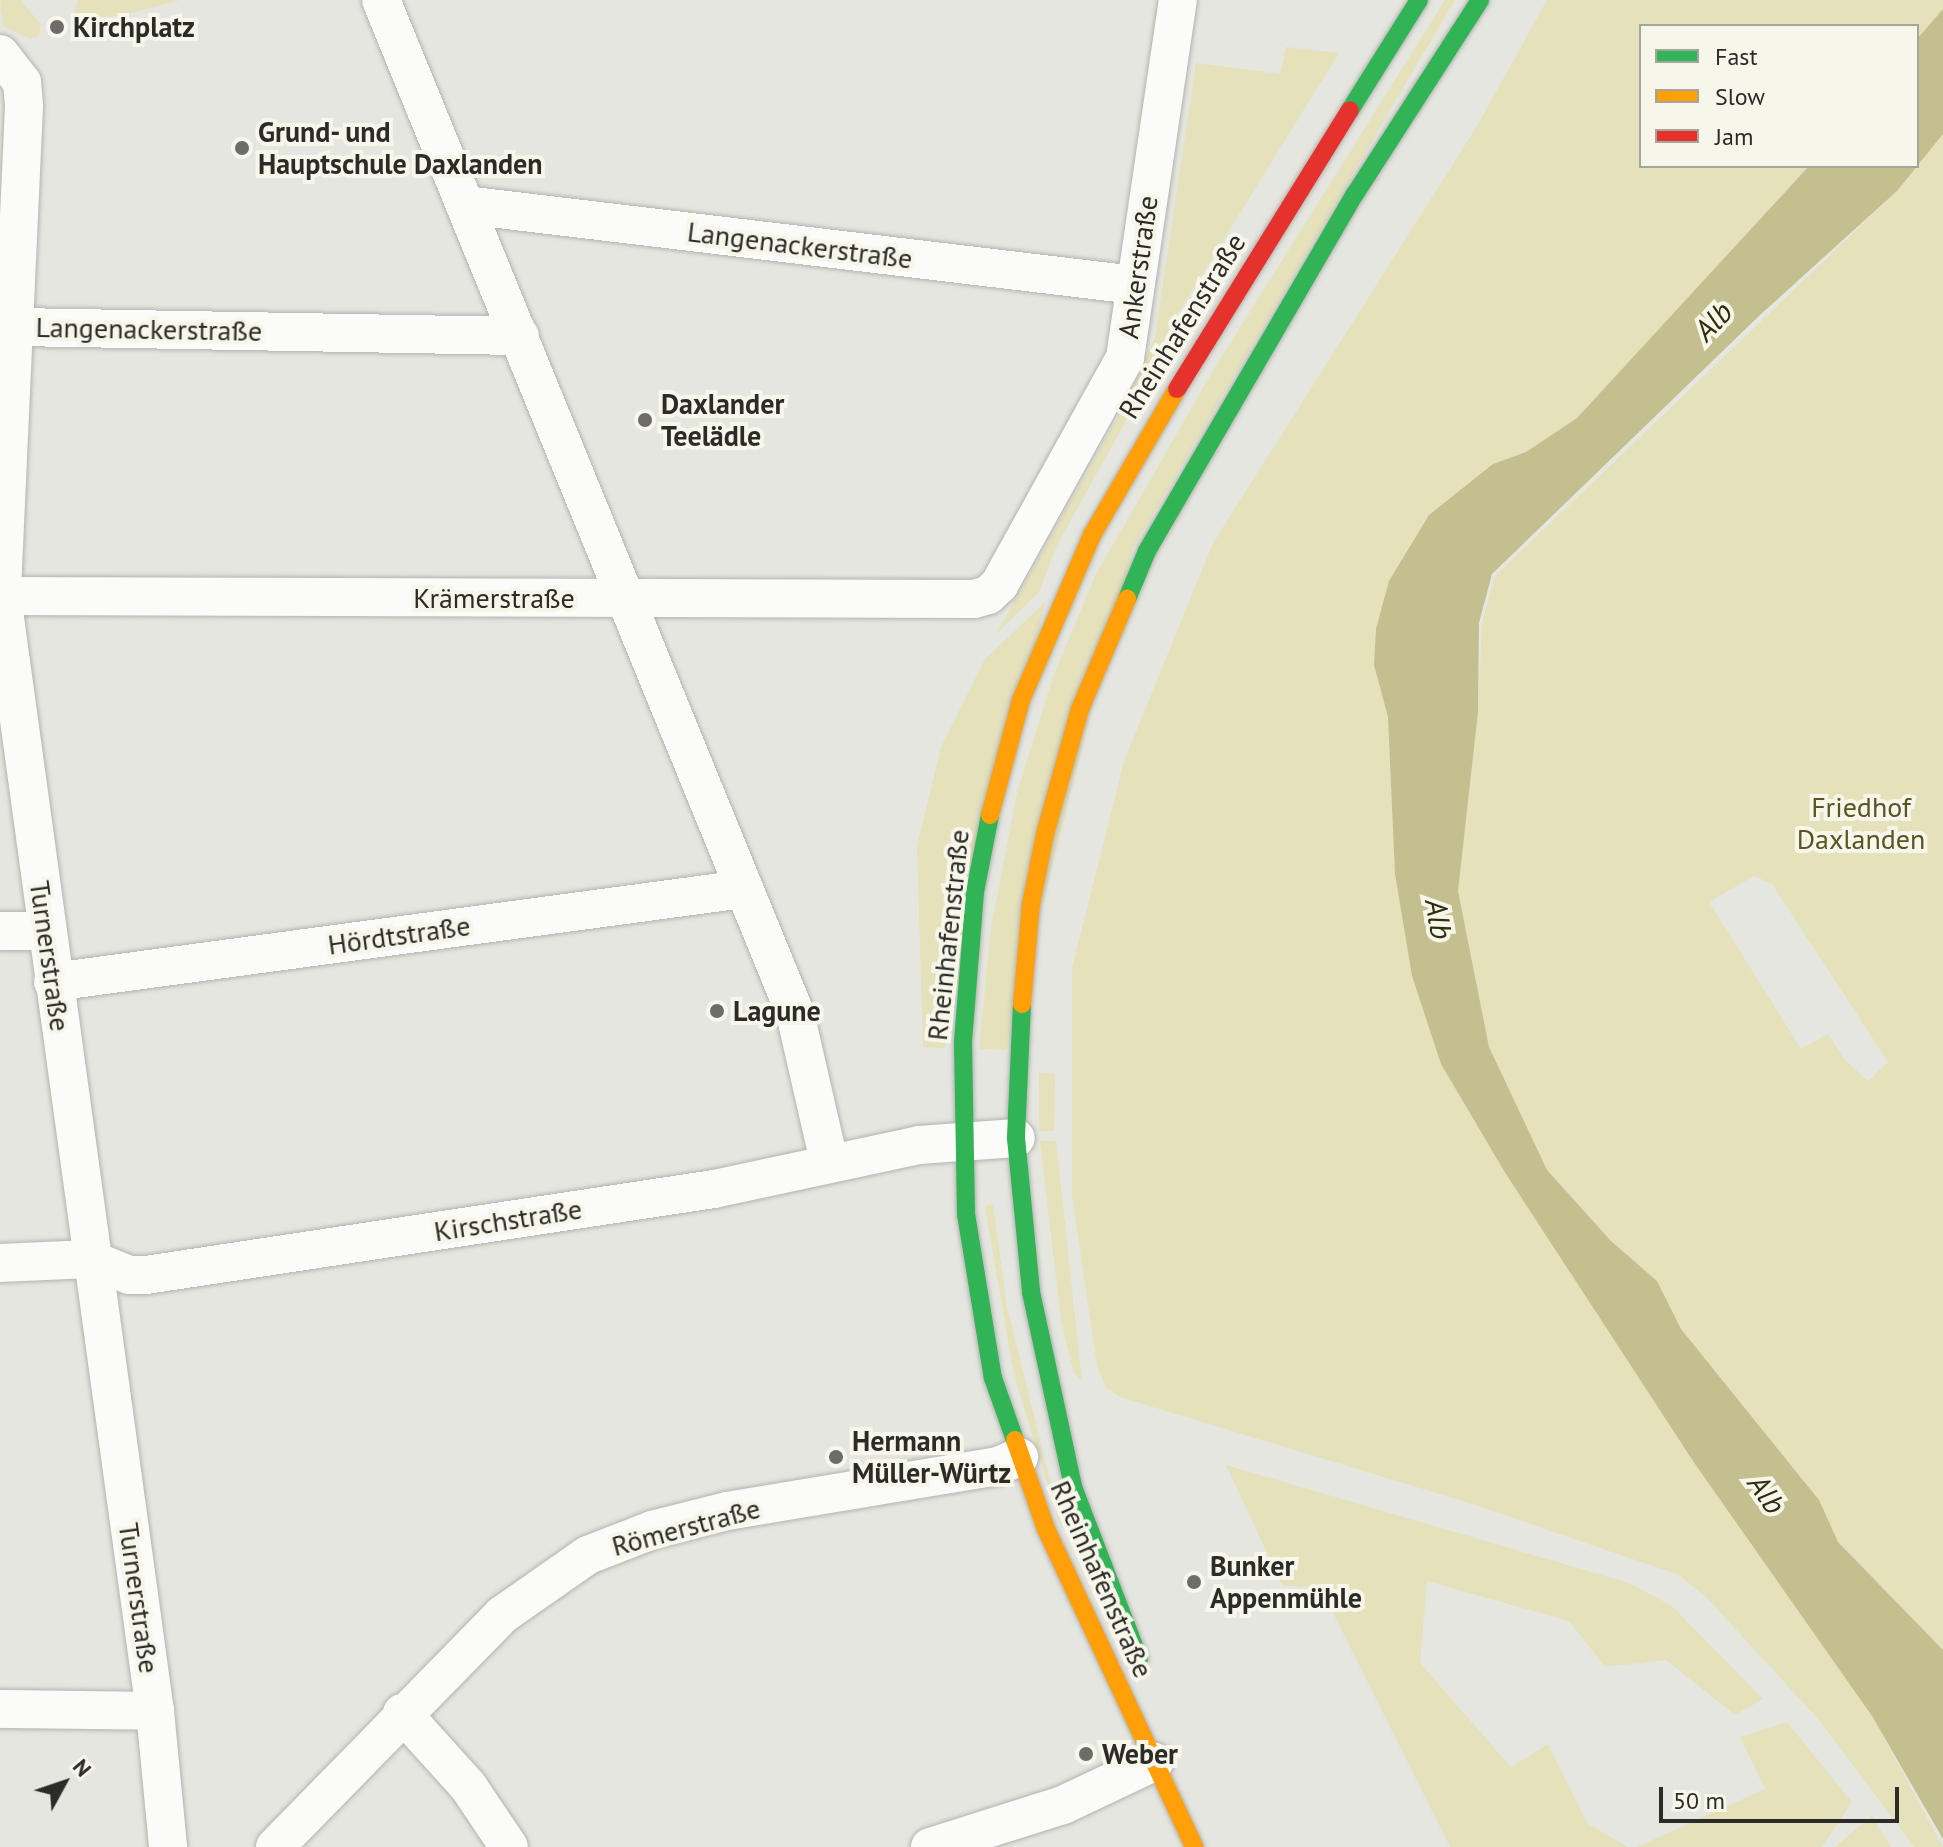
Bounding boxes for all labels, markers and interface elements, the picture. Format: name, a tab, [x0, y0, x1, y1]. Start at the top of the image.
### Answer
place label: Kirchplatz	[73, 10, 195, 44]
marker: Kirchplatz	[48, 18, 66, 36]
legend	[1639, 24, 1919, 168]
text: Fast	[1715, 41, 1758, 72]
text: Slow	[1715, 81, 1765, 112]
place label: Grund- und Hauptschule Daxlanden	[258, 115, 543, 181]
text: Jam	[1715, 121, 1753, 152]
marker: Grund- und Hauptschule Daxlanden	[233, 139, 251, 157]
street label: Ankerstraße	[1111, 193, 1165, 341]
street label: Langenackerstraße	[686, 215, 914, 275]
street label: Rheinhafenstraße	[1112, 227, 1252, 425]
water label: Alb	[1686, 294, 1740, 348]
street label: Langenackerstraße	[35, 310, 263, 348]
place label: Daxlander Teelädle	[661, 387, 784, 453]
marker: Daxlander Teelädle	[636, 411, 654, 429]
street label: Krämerstraße	[413, 581, 575, 615]
park label: Friedhof Daxlanden	[1797, 790, 1925, 856]
street label: Rheinhafenstraße	[920, 828, 976, 1042]
street label: Turnerstraße	[23, 879, 77, 1033]
water label: Alb	[1418, 896, 1460, 942]
street label: Hördtstraße	[326, 908, 472, 962]
place label: Lagune	[733, 994, 821, 1028]
marker: Lagune	[708, 1002, 726, 1020]
street label: Kirschstraße	[432, 1192, 584, 1248]
place label: Hermann Müller-Würtz	[852, 1424, 1011, 1490]
marker: Hermann Müller-Würtz	[827, 1448, 845, 1466]
water label: Alb	[1741, 1467, 1793, 1521]
street label: Rheinhafenstraße	[1044, 1475, 1160, 1683]
street label: Römerstraße	[608, 1491, 764, 1563]
street label: Turnerstraße	[112, 1521, 166, 1675]
place label: Bunker Appenmühle	[1210, 1549, 1362, 1615]
marker: Bunker Appenmühle	[1185, 1573, 1203, 1591]
place label: Weber	[1102, 1737, 1178, 1771]
north arrow	[24, 1743, 104, 1823]
marker: Weber	[1077, 1745, 1095, 1763]
text: N	[67, 1753, 98, 1782]
scale bar	[1663, 1771, 1903, 1821]
text: 50 m	[1673, 1785, 1725, 1816]

